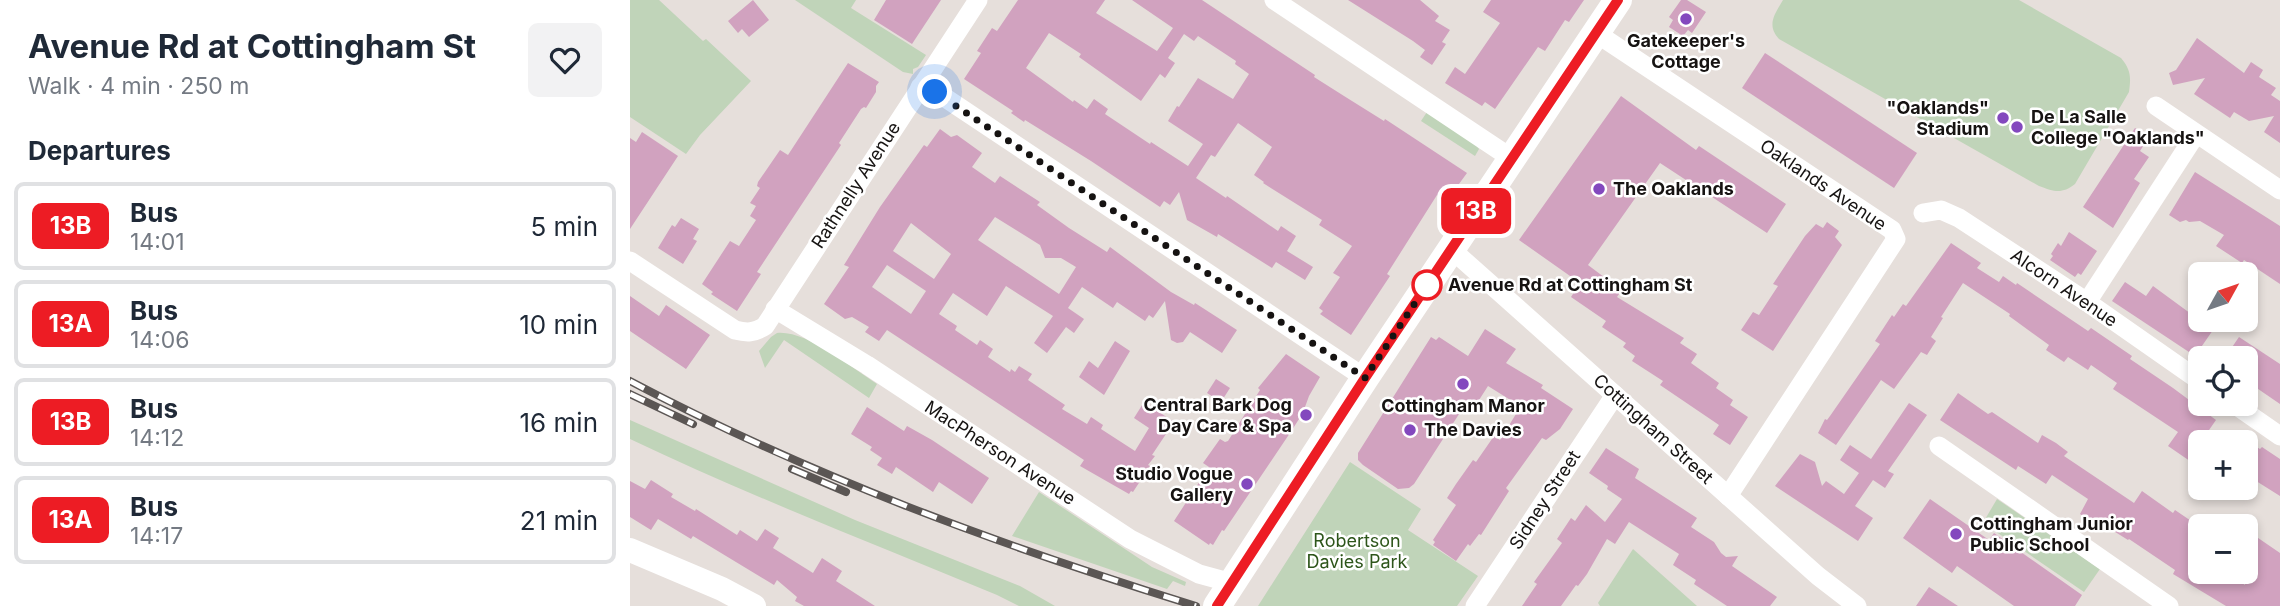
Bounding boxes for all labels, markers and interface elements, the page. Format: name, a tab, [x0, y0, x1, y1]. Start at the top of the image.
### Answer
marker: Gatekeeper's Cottage	[1678, 11, 1694, 27]
button: heart	[528, 23, 602, 97]
text: Avenue Rd at Cottingham St	[28, 26, 476, 66]
place label: Gatekeeper's Cottage	[1627, 30, 1745, 72]
text: Walk · 4 min · 250 m	[28, 72, 250, 100]
your location	[917, 74, 952, 109]
place label: "Oaklands" Stadium	[1887, 97, 1989, 139]
place label: De La Salle College "Oaklands"	[2031, 106, 2205, 148]
marker: "Oaklands" Stadium	[1995, 110, 2011, 126]
street label: Rathnelly Avenue	[807, 118, 904, 252]
marker: De La Salle College "Oaklands"	[2009, 119, 2025, 135]
text: Departures	[28, 135, 171, 166]
street label: Oaklands Avenue	[1756, 135, 1890, 235]
place label: The Oaklands	[1613, 178, 1734, 199]
marker: The Oaklands	[1591, 181, 1607, 197]
line badge: 13B	[1436, 188, 1516, 234]
text: 13B	[1455, 196, 1497, 225]
text: Bus	[130, 197, 178, 228]
text: 13B	[50, 211, 91, 240]
text: 5 min	[530, 211, 598, 242]
text: 14:01	[130, 228, 185, 256]
street label: Alcorn Avenue	[2007, 244, 2121, 331]
north arrow	[2188, 262, 2258, 332]
map controls	[2188, 262, 2258, 584]
marker: Avenue Rd at Cottingham St	[1412, 270, 1442, 300]
place label: Avenue Rd at Cottingham St	[1448, 274, 1693, 295]
text: Bus	[130, 295, 178, 326]
text: 13A	[49, 309, 92, 338]
text: 10 min	[519, 309, 598, 340]
text: 14:06	[130, 326, 190, 354]
button: locate	[2188, 346, 2258, 416]
street label: Cottingham Street	[1589, 369, 1718, 488]
marker: Cottingham Manor	[1455, 376, 1471, 392]
text: Bus	[130, 393, 178, 424]
place label: Central Bark Dog Day Care & Spa	[1143, 394, 1292, 436]
place label: Cottingham Manor	[1381, 395, 1545, 416]
street label: MacPherson Avenue	[921, 396, 1079, 509]
text: 13B	[50, 407, 91, 436]
text: 16 min	[520, 407, 598, 438]
marker: Central Bark Dog Day Care & Spa	[1298, 407, 1314, 423]
place label: The Davies	[1424, 419, 1522, 440]
marker: The Davies	[1402, 422, 1418, 438]
text: 14:12	[130, 424, 184, 452]
button: +	[2188, 430, 2258, 500]
street label: Sidney Street	[1505, 446, 1584, 553]
place label: Studio Vogue Gallery	[1115, 463, 1233, 505]
marker: Studio Vogue Gallery	[1239, 476, 1255, 492]
text: Bus	[130, 491, 178, 522]
text: 13A	[49, 505, 92, 534]
text: 21 min	[520, 505, 598, 536]
place label: Cottingham Junior Public School	[1970, 513, 2133, 555]
button: −	[2188, 514, 2258, 584]
text: 14:17	[130, 522, 183, 550]
marker: Cottingham Junior Public School	[1948, 526, 1964, 542]
park label: Robertson Davies Park	[1307, 530, 1408, 572]

